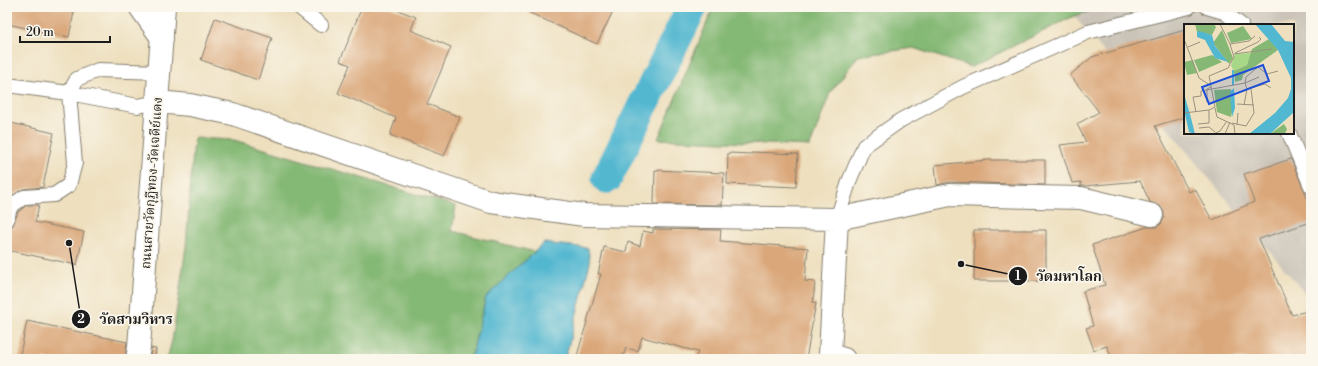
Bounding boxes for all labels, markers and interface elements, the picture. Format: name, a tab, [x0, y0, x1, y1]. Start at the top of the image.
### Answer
scale bar	[20, 18, 110, 44]
inset map	[1184, 24, 1294, 134]
text: 20 m	[26, 25, 54, 40]
street label: ถนนสายวัดกุฎีทอง-วัดเจดีย์แดง	[138, 96, 166, 270]
callout: วัดมหาโลก	[1008, 263, 1110, 289]
text: วัดมหาโลก	[1036, 266, 1102, 286]
text: 1	[1015, 269, 1021, 284]
callout: วัดสามวิหาร	[71, 306, 181, 332]
text: วัดสามวิหาร	[99, 311, 173, 329]
text: 2	[77, 312, 85, 327]

